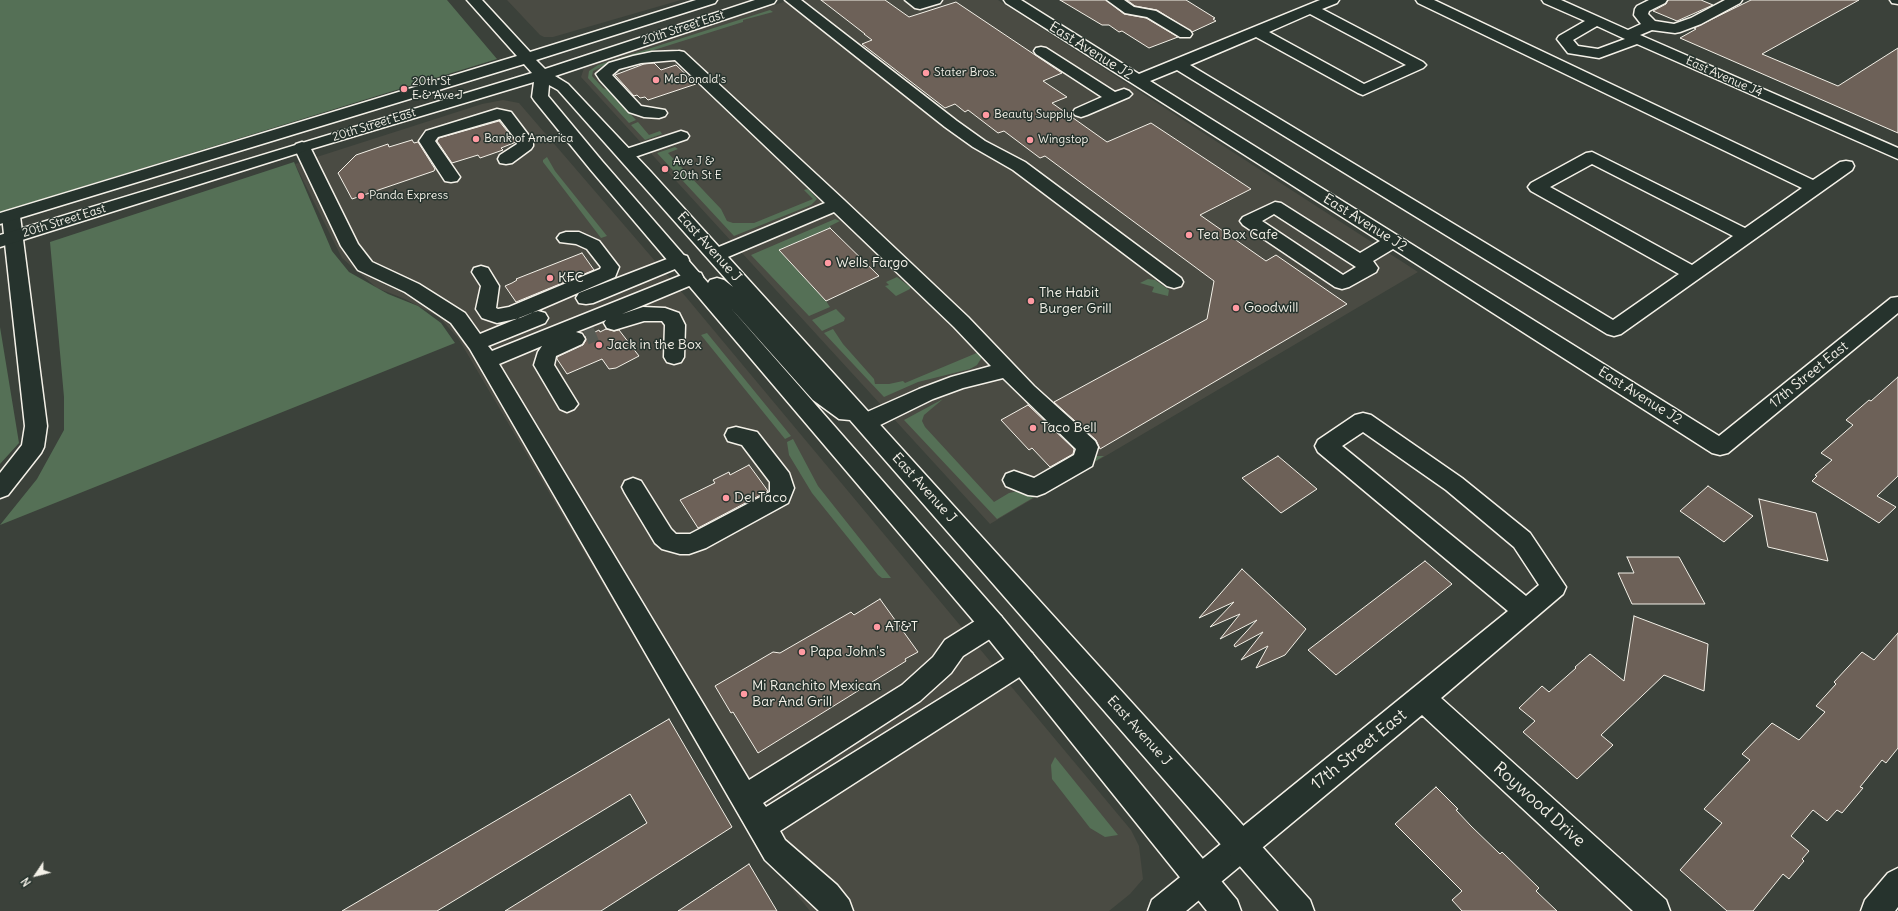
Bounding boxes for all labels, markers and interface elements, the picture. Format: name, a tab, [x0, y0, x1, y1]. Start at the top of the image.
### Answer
street label: 20th Street East	[640, 8, 726, 48]
street label: East Avenue J2	[1046, 19, 1136, 83]
street label: East Avenue J4	[1683, 54, 1765, 100]
place label: Stater Bros.	[934, 66, 997, 80]
marker: Stater Bros.	[921, 68, 931, 78]
place label: McDonald's	[664, 73, 726, 87]
place label: 20th St E & Ave J	[412, 75, 463, 103]
marker: McDonald's	[651, 75, 661, 85]
marker: 20th St E & Ave J	[399, 84, 409, 94]
street label: 20th Street East	[331, 105, 417, 145]
place label: Beauty Supply	[994, 108, 1073, 122]
marker: Beauty Supply	[981, 110, 991, 120]
place label: Bank of America	[484, 132, 573, 146]
place label: Wingstop	[1038, 133, 1088, 147]
marker: Bank of America	[471, 134, 481, 144]
marker: Wingstop	[1025, 135, 1035, 145]
place label: Ave J & 20th St E	[673, 155, 722, 183]
marker: Ave J & 20th St E	[660, 164, 670, 174]
place label: Panda Express	[369, 189, 448, 203]
marker: Panda Express	[356, 191, 366, 201]
street label: East Avenue J2	[1320, 191, 1410, 255]
street label: 20th Street East	[21, 201, 107, 241]
street label: East Avenue J	[673, 209, 745, 285]
place label: Tea Box Cafe	[1197, 227, 1278, 243]
marker: Tea Box Cafe	[1184, 230, 1194, 240]
place label: Wells Fargo	[836, 255, 908, 271]
marker: Wells Fargo	[823, 258, 833, 268]
place label: KFC	[558, 270, 584, 286]
marker: KFC	[545, 273, 555, 283]
place label: The Habit Burger Grill	[1039, 285, 1112, 318]
marker: The Habit Burger Grill	[1026, 296, 1036, 306]
place label: Goodwill	[1244, 300, 1298, 316]
marker: Goodwill	[1231, 303, 1241, 313]
place label: Jack in the Box	[607, 337, 702, 353]
street label: 17th Street East	[1766, 338, 1852, 412]
marker: Jack in the Box	[594, 340, 604, 350]
street label: East Avenue J2	[1595, 364, 1685, 428]
place label: Taco Bell	[1041, 420, 1097, 436]
marker: Taco Bell	[1028, 423, 1038, 433]
street label: East Avenue J	[888, 450, 960, 526]
place label: Del Taco	[734, 490, 787, 506]
marker: Del Taco	[721, 493, 731, 503]
place label: AT&T	[885, 619, 918, 635]
marker: AT&T	[872, 622, 882, 632]
place label: Papa John's	[810, 644, 885, 660]
marker: Papa John's	[797, 647, 807, 657]
place label: Mi Ranchito Mexican Bar And Grill	[752, 678, 881, 710]
marker: Mi Ranchito Mexican Bar And Grill	[739, 689, 749, 699]
street label: East Avenue J	[1103, 693, 1175, 769]
street label: 17th Street East	[1307, 705, 1411, 795]
street label: Roywood Drive	[1489, 758, 1589, 852]
north arrow	[16, 855, 56, 895]
text: N	[18, 875, 34, 889]

